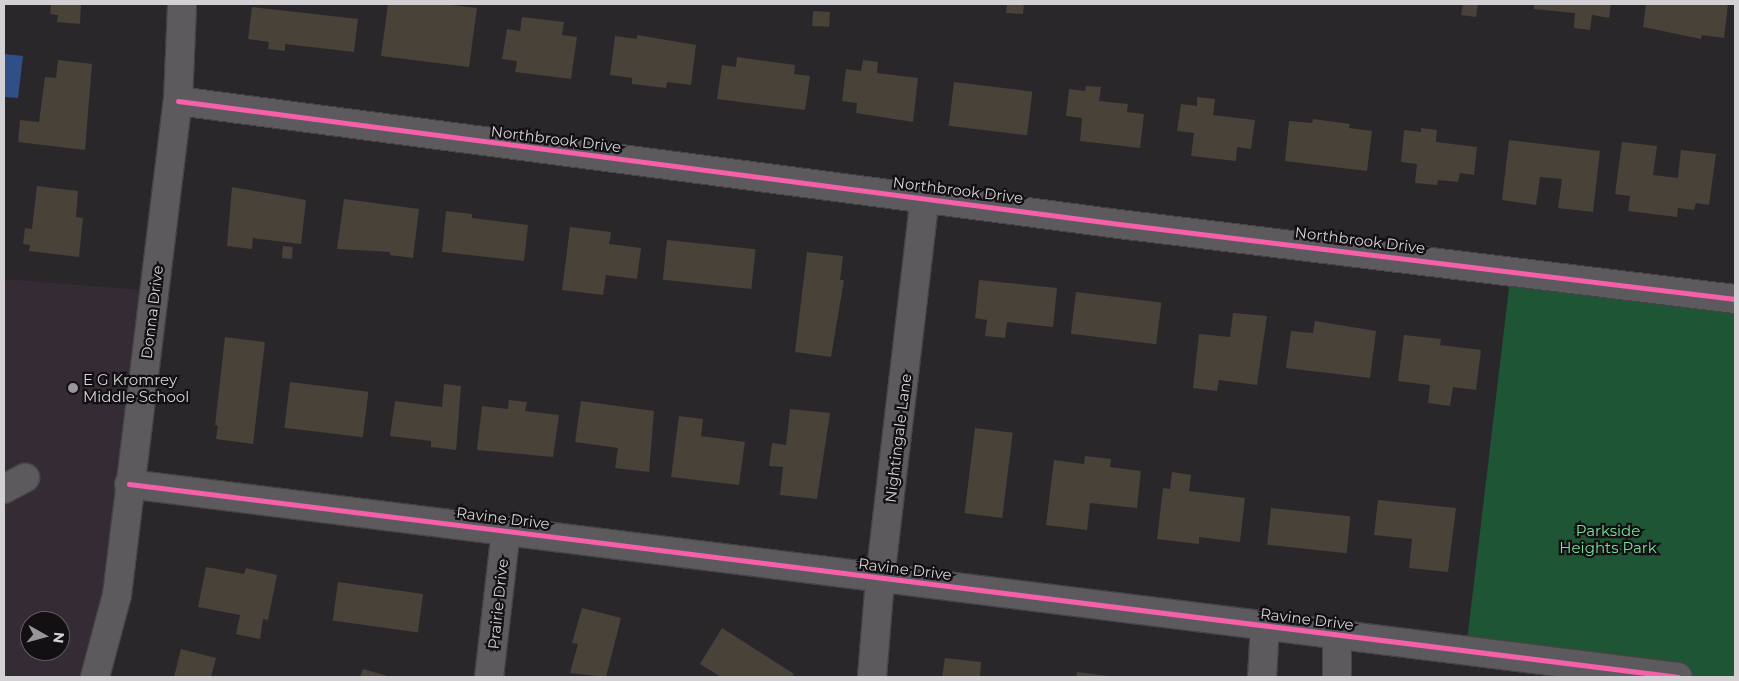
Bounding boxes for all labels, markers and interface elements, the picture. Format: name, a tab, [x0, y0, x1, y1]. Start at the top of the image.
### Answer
street label: Northbrook Drive	[490, 122, 622, 156]
street label: Northbrook Drive	[892, 173, 1024, 207]
street label: Northbrook Drive	[1294, 223, 1426, 257]
street label: Donna Drive	[137, 264, 167, 360]
place label: E G Kromrey Middle School	[83, 370, 189, 405]
street label: Nightingale Lane	[881, 372, 915, 504]
marker: E G Kromrey Middle School	[67, 382, 79, 394]
street label: Ravine Drive	[455, 503, 551, 533]
park label: Parkside Heights Park	[1559, 521, 1657, 556]
street label: Ravine Drive	[857, 554, 953, 584]
street label: Prairie Drive	[484, 558, 512, 650]
street label: Ravine Drive	[1259, 604, 1355, 634]
north arrow	[20, 611, 70, 661]
text: N	[49, 631, 69, 644]

